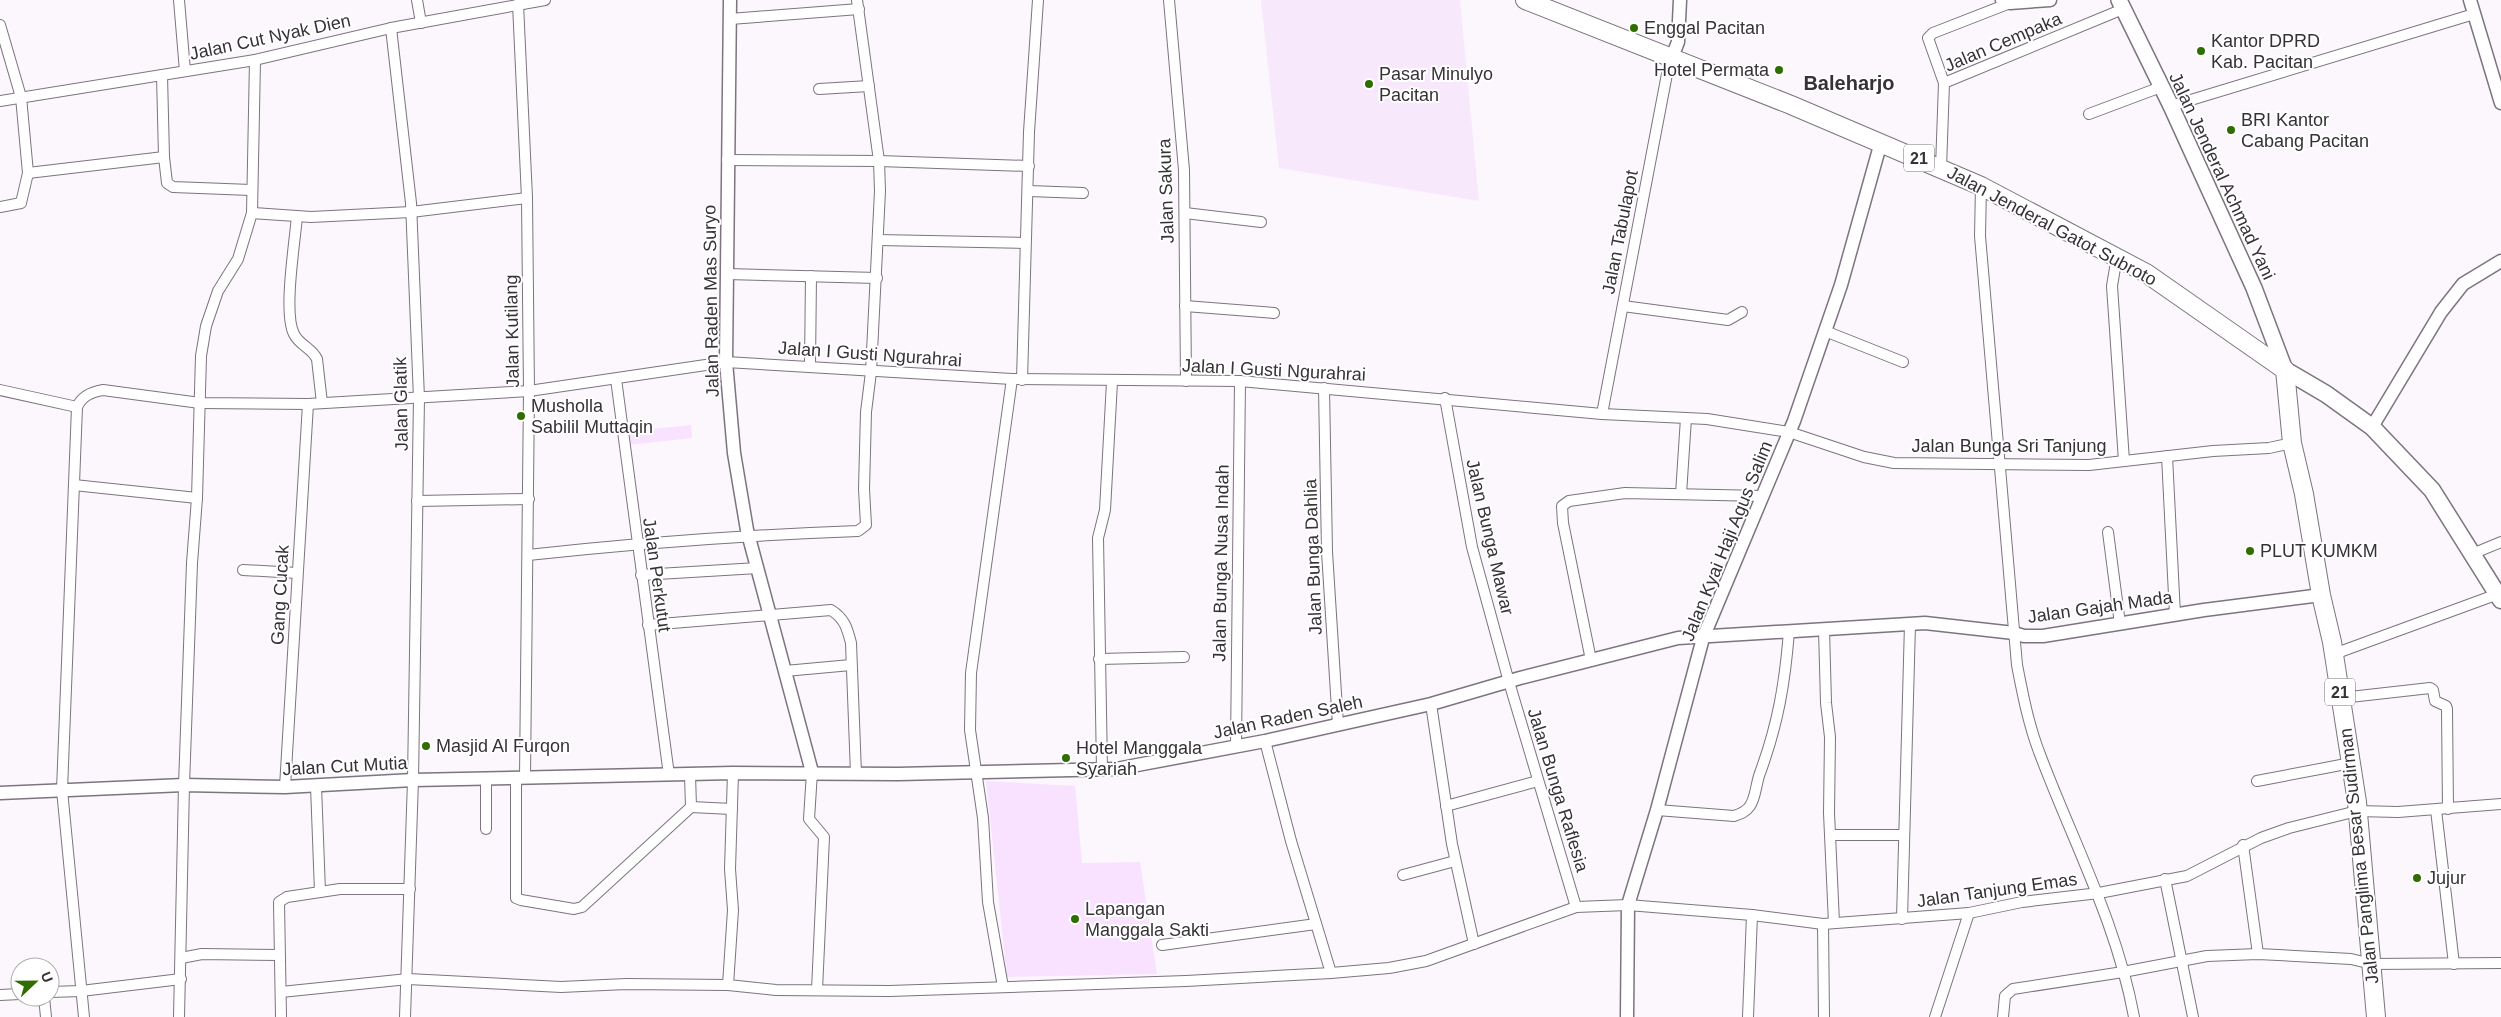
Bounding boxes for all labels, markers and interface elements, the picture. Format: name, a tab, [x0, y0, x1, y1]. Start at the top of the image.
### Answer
street label: Jalan Cempaka	[1942, 8, 2065, 76]
street label: Jalan Cut Nyak Dien	[188, 10, 352, 64]
place label: Enggal Pacitan	[1644, 18, 1765, 38]
marker: Enggal Pacitan	[1628, 22, 1640, 34]
place label: Kantor DPRD Kab. Pacitan	[2211, 31, 2320, 72]
marker: Kantor DPRD Kab. Pacitan	[2195, 45, 2207, 57]
place label: Hotel Permata	[1654, 60, 1770, 80]
place label: Pasar Minulyo Pacitan	[1379, 64, 1493, 105]
marker: Hotel Permata	[1773, 64, 1785, 76]
street label: Jalan Jenderal Achmad Yani	[2165, 69, 2279, 283]
district label: Baleharjo	[1803, 72, 1895, 94]
marker: Pasar Minulyo Pacitan	[1363, 78, 1375, 90]
place label: BRI Kantor Cabang Pacitan	[2241, 110, 2369, 151]
marker: BRI Kantor Cabang Pacitan	[2225, 124, 2237, 136]
street label: Jalan Sakura	[1154, 137, 1178, 244]
road number: 21	[1904, 144, 1934, 172]
street label: Jalan Jenderal Gatot Subroto	[1944, 162, 2160, 290]
street label: Jalan Tabulapot	[1598, 168, 1642, 296]
street label: Jalan Raden Mas Suryo	[699, 205, 723, 397]
street label: Jalan Kutilang	[501, 274, 523, 388]
street label: Jalan I Gusti Ngurahrai	[777, 338, 963, 370]
street label: Jalan I Gusti Ngurahrai	[1182, 355, 1366, 385]
street label: Jalan Glatik	[390, 356, 412, 451]
place label: Musholla Sabilil Muttaqin	[531, 396, 653, 437]
marker: Musholla Sabilil Muttaqin	[515, 410, 527, 422]
street label: Jalan Bunga Sri Tanjung	[1912, 436, 2106, 456]
street label: Jalan Kyai Haji Agus Salim	[1678, 438, 1776, 644]
street label: Jalan Bunga Mawar	[1462, 457, 1518, 617]
street label: Jalan Bunga Nusa Indah	[1209, 464, 1233, 662]
street label: Jalan Bunga Dahlia	[1300, 478, 1326, 635]
street label: Jalan Perkutut	[639, 517, 675, 633]
place label: PLUT KUMKM	[2260, 541, 2378, 561]
street label: Gang Cucak	[267, 544, 293, 645]
marker: PLUT KUMKM	[2244, 545, 2256, 557]
street label: Jalan Gajah Mada	[2026, 587, 2175, 627]
road number: 21	[2325, 679, 2355, 706]
street label: Jalan Raden Saleh	[1212, 691, 1364, 743]
street label: Jalan Bunga Raflesia	[1524, 706, 1593, 875]
street label: Jalan Panglima Besar Sudirman	[2336, 727, 2382, 985]
place label: Masjid Al Furqon	[436, 736, 570, 756]
place label: Hotel Manggala Syariah	[1076, 738, 1203, 779]
marker: Masjid Al Furqon	[420, 740, 432, 752]
marker: Hotel Manggala Syariah	[1060, 752, 1072, 764]
street label: Jalan Cut Mutia	[282, 753, 409, 779]
place label: Jujur	[2427, 868, 2466, 888]
street label: Jalan Tanjung Emas	[1916, 869, 2078, 911]
marker: Jujur	[2411, 872, 2423, 884]
place label: Lapangan Manggala Sakti	[1085, 899, 1209, 940]
marker: Lapangan Manggala Sakti	[1069, 913, 1081, 925]
north arrow	[10, 957, 60, 1007]
text: U	[38, 969, 56, 985]

